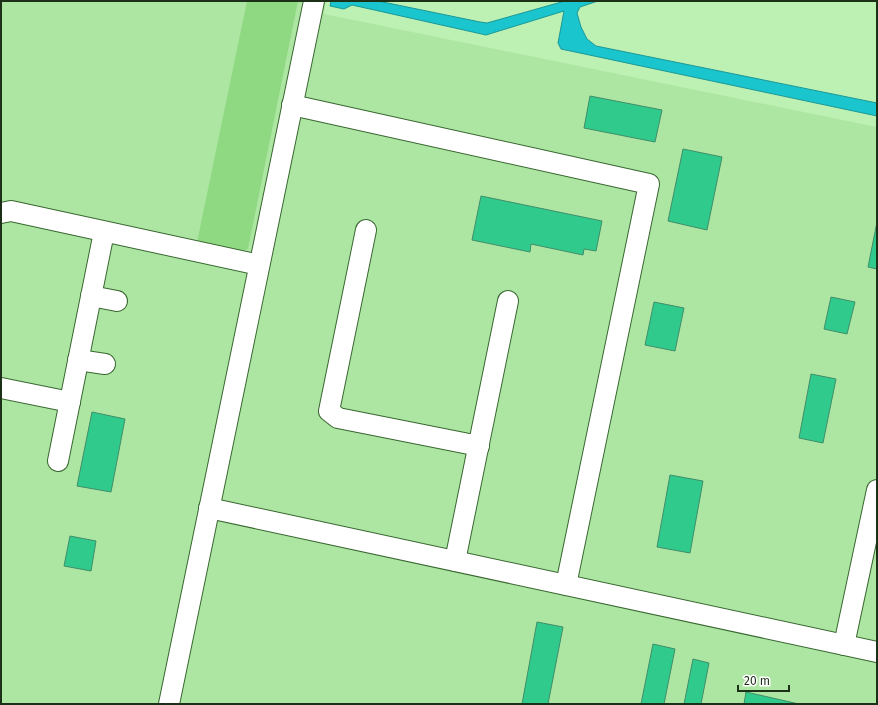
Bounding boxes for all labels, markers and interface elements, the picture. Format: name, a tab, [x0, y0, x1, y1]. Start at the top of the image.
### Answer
scale bar	[738, 667, 789, 693]
text: 20 m	[744, 674, 770, 688]

